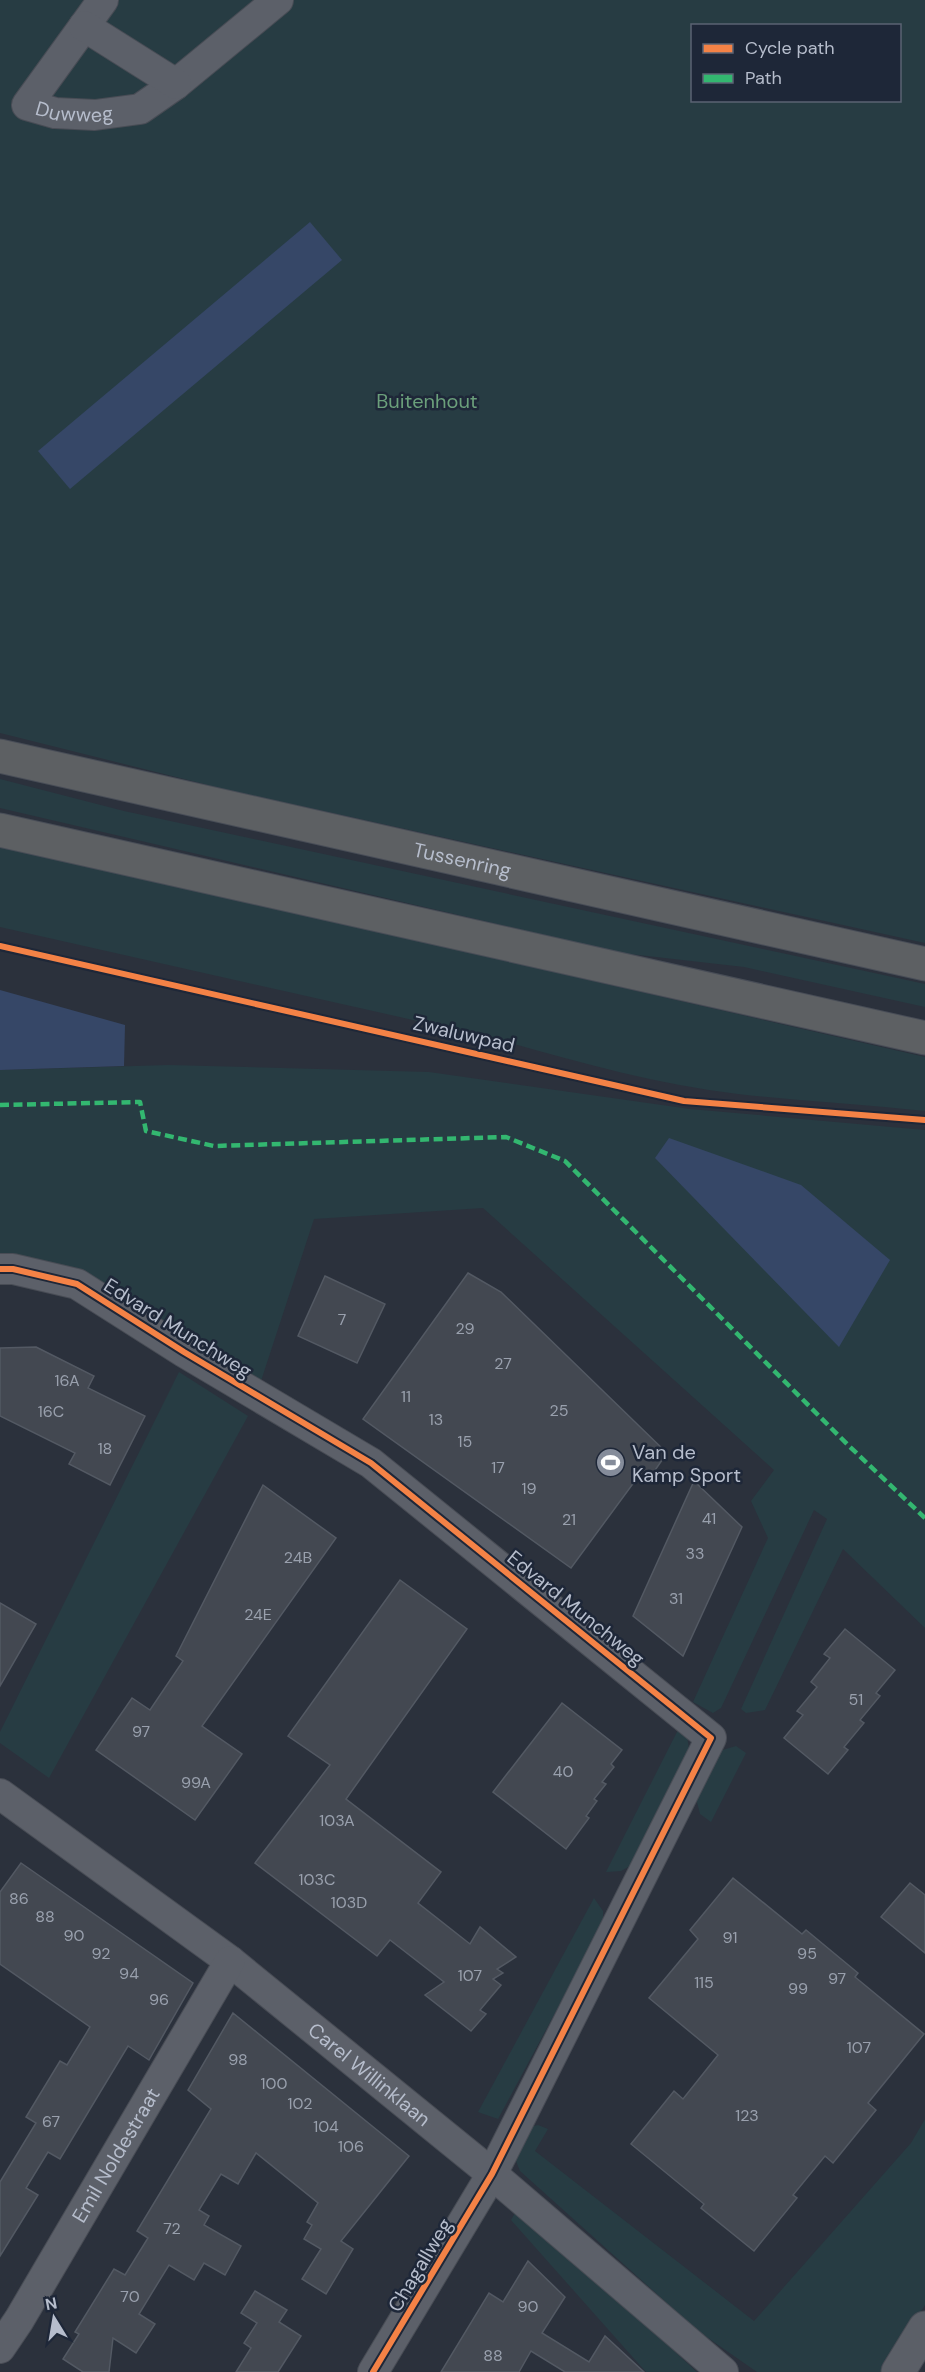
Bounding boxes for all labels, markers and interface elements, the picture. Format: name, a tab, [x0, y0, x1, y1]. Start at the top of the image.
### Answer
legend	[691, 24, 901, 102]
text: Cycle path	[745, 36, 835, 60]
text: Path	[745, 66, 782, 90]
street label: Duwweg	[33, 95, 115, 128]
park label: Buitenhout	[376, 388, 478, 414]
street label: Tussenring	[411, 836, 514, 884]
street label: Zwaluwpad	[411, 1010, 517, 1058]
street label: Edvard Munchweg	[99, 1272, 257, 1384]
house number: 7	[338, 1309, 346, 1330]
house number: 29	[455, 1318, 475, 1339]
house number: 27	[494, 1353, 512, 1374]
house number: 16A	[54, 1370, 80, 1391]
house number: 11	[401, 1386, 411, 1407]
house number: 25	[550, 1400, 568, 1421]
house number: 16C	[38, 1401, 64, 1422]
house number: 13	[429, 1409, 443, 1430]
house number: 15	[458, 1431, 472, 1452]
house number: 18	[98, 1438, 112, 1459]
place label: Van de Kamp Sport	[632, 1439, 741, 1488]
sports icon: Van de Kamp Sport	[595, 1447, 627, 1479]
house number: 17	[491, 1457, 505, 1478]
house number: 19	[521, 1478, 537, 1499]
house number: 41	[702, 1508, 716, 1529]
house number: 21	[562, 1509, 576, 1530]
house number: 33	[686, 1543, 704, 1564]
street label: Edvard Munchweg	[502, 1545, 650, 1671]
house number: 24B	[284, 1547, 312, 1568]
house number: 31	[669, 1588, 683, 1609]
house number: 24E	[244, 1604, 272, 1625]
house number: 51	[849, 1689, 863, 1710]
house number: 97	[132, 1721, 150, 1742]
house number: 40	[553, 1761, 573, 1782]
house number: 99A	[181, 1772, 211, 1793]
house number: 103A	[319, 1810, 355, 1831]
house number: 103C	[299, 1869, 335, 1890]
house number: 86	[9, 1888, 29, 1909]
house number: 103D	[331, 1892, 367, 1913]
house number: 88	[35, 1906, 55, 1927]
house number: 90	[64, 1925, 85, 1946]
house number: 91	[723, 1927, 737, 1948]
house number: 92	[92, 1943, 111, 1964]
house number: 95	[797, 1943, 817, 1964]
house number: 94	[119, 1963, 139, 1984]
house number: 107	[458, 1965, 482, 1986]
house number: 97	[828, 1968, 846, 1989]
house number: 115	[694, 1972, 714, 1993]
house number: 99	[788, 1978, 808, 1999]
house number: 96	[149, 1989, 169, 2010]
street label: Carel Willinklaan	[303, 2017, 436, 2132]
house number: 107	[847, 2037, 871, 2058]
house number: 98	[228, 2049, 248, 2070]
house number: 100	[261, 2073, 287, 2094]
street label: Emil Noldestraat	[66, 2083, 166, 2227]
house number: 102	[288, 2093, 313, 2114]
house number: 123	[735, 2105, 759, 2126]
house number: 67	[42, 2111, 60, 2132]
house number: 104	[313, 2116, 339, 2137]
house number: 106	[338, 2136, 364, 2157]
street label: Chagallweg	[382, 2213, 458, 2317]
house number: 72	[163, 2218, 181, 2239]
house number: 70	[120, 2286, 140, 2307]
north arrow	[24, 2288, 84, 2348]
text: N	[44, 2292, 59, 2315]
house number: 90	[518, 2296, 539, 2317]
house number: 88	[483, 2345, 503, 2366]

